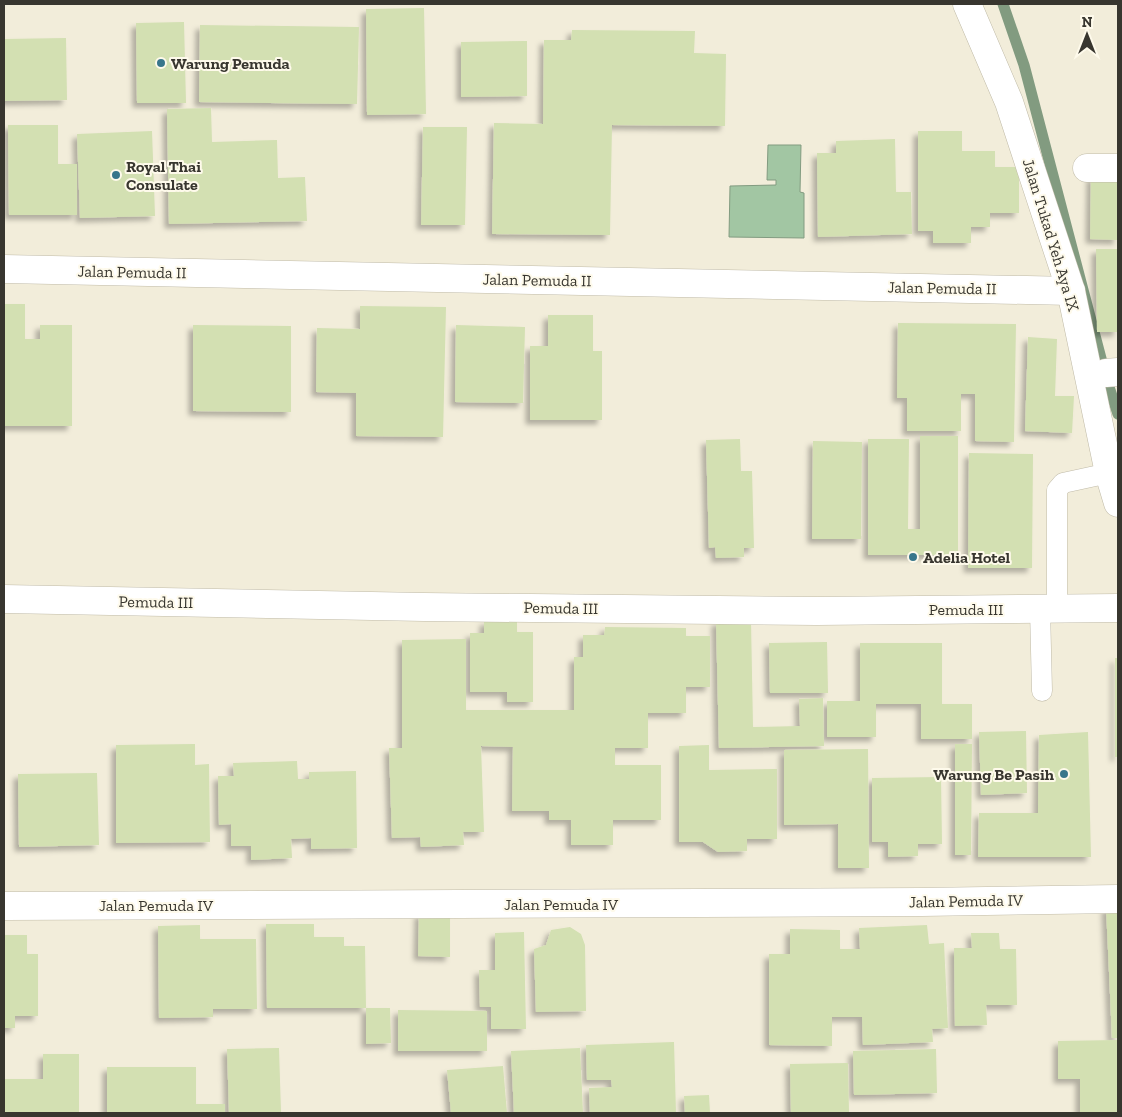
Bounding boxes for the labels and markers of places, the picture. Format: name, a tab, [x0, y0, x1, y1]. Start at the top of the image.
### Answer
place label: Warung Pemuda	[171, 54, 290, 73]
marker: Warung Pemuda	[155, 57, 167, 69]
place label: Royal Thai Consulate	[126, 157, 201, 194]
marker: Royal Thai Consulate	[110, 169, 122, 181]
place label: Adelia Hotel	[923, 548, 1010, 567]
marker: Adelia Hotel	[907, 551, 919, 563]
place label: Warung Be Pasih	[933, 765, 1055, 784]
marker: Warung Be Pasih	[1058, 768, 1070, 780]

